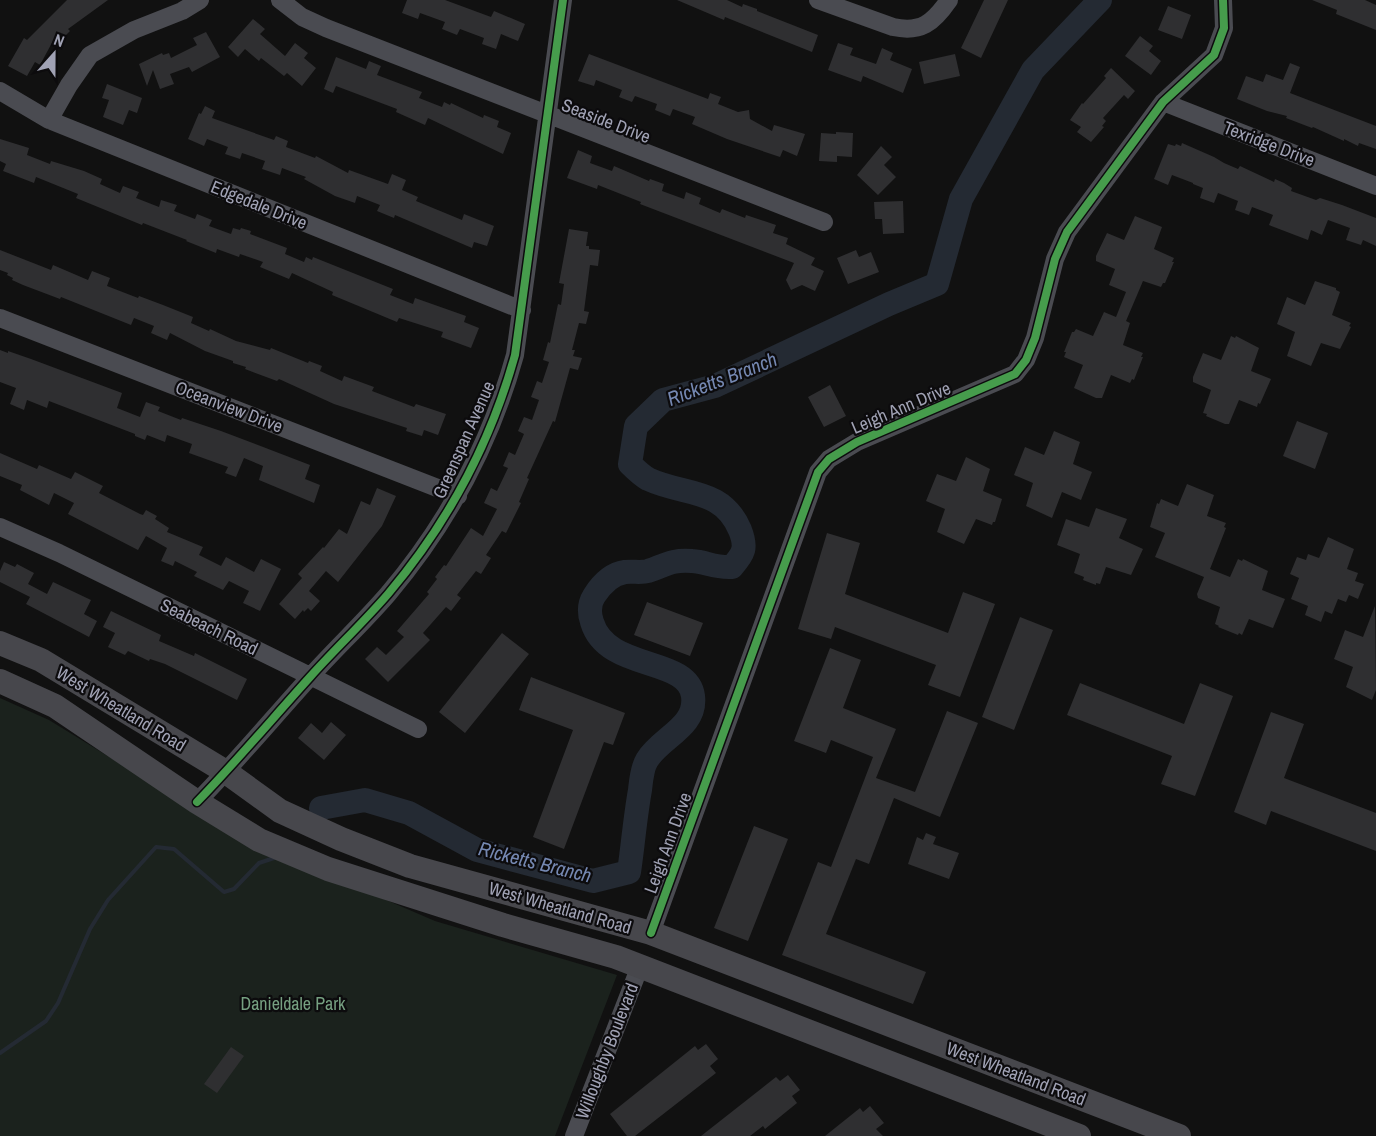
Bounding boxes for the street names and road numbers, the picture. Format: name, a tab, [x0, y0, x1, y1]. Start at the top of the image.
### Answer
street label: Seaside Drive	[558, 92, 654, 149]
street label: Texridge Drive	[1220, 115, 1318, 172]
street label: Edgedale Drive	[207, 174, 311, 235]
street label: Oceanview Drive	[172, 375, 287, 438]
street label: Leigh Ann Drive	[847, 375, 954, 440]
street label: Greenspan Avenue	[426, 377, 501, 502]
street label: Seabeach Road	[156, 592, 262, 661]
street label: West Wheatland Road	[52, 660, 191, 757]
street label: Leigh Ann Drive	[638, 789, 697, 897]
street label: West Wheatland Road	[486, 875, 634, 940]
street label: Willoughby Boulevard	[569, 979, 644, 1122]
street label: West Wheatland Road	[943, 1035, 1089, 1112]

